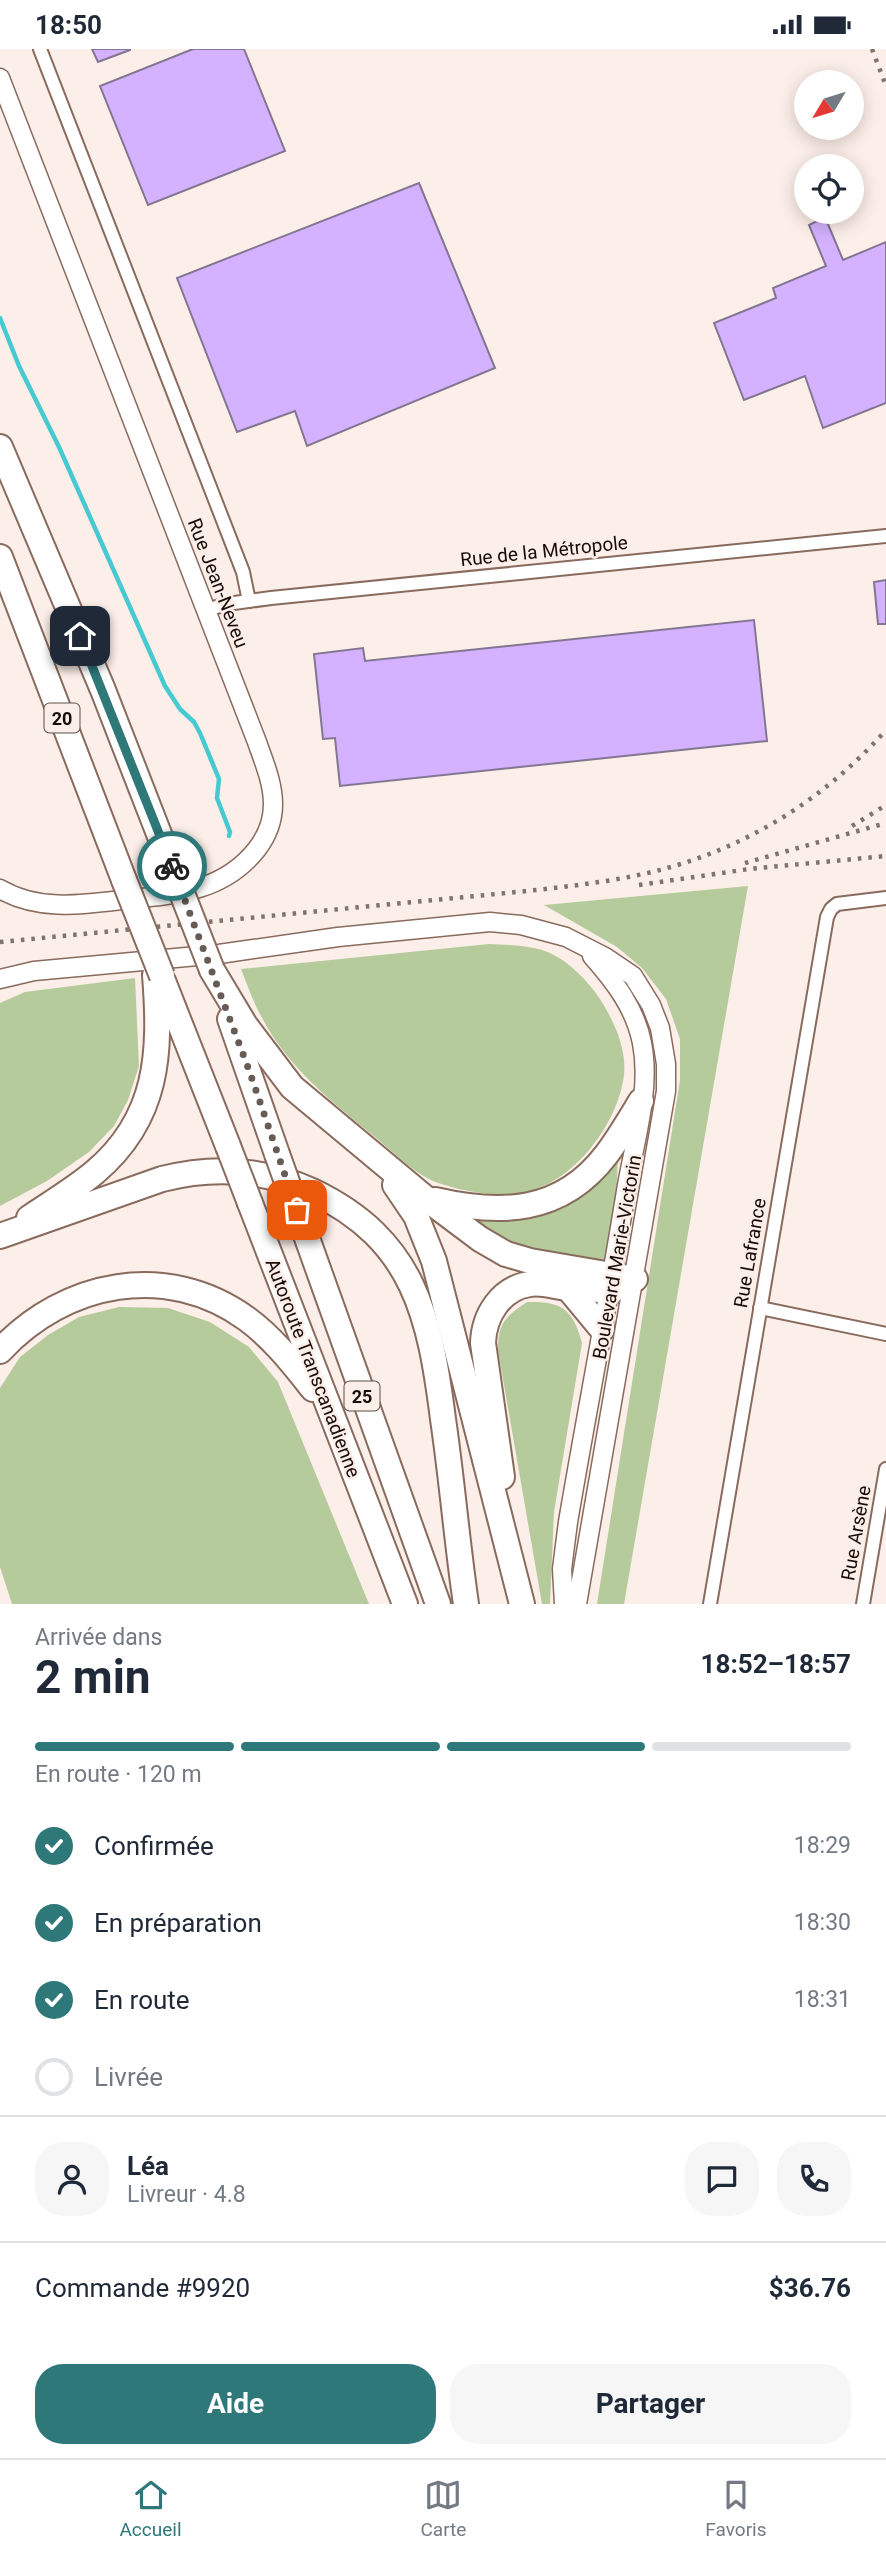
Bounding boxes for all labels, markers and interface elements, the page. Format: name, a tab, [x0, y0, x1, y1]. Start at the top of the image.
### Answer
text: 18:50	[35, 10, 102, 40]
north arrow	[794, 70, 864, 140]
map controls	[794, 70, 864, 224]
button: locate	[794, 154, 864, 224]
street label: Rue Jean-Neveu	[183, 515, 253, 651]
street label: Rue de la Métropole	[459, 531, 629, 571]
pin	[50, 606, 110, 666]
icon: home	[61, 617, 99, 655]
road number: 20	[44, 703, 80, 733]
courier	[137, 831, 207, 901]
icon: bike	[153, 847, 191, 885]
street label: Boulevard Marie-Victorin	[588, 1153, 646, 1361]
pin	[267, 1180, 327, 1240]
icon: bag	[278, 1191, 316, 1229]
street label: Rue Lafrance	[729, 1196, 771, 1310]
street label: Autoroute Transcanadienne	[261, 1255, 365, 1481]
road number: 25	[344, 1381, 380, 1411]
street label: Rue Arsène	[836, 1484, 876, 1582]
text: Arrivée dans	[35, 1624, 162, 1651]
text: 18:52–18:57	[701, 1649, 851, 1679]
text: 2 min	[35, 1650, 151, 1704]
text: En route · 120 m	[35, 1761, 202, 1788]
icon: check	[35, 1827, 73, 1865]
text: Confirmée	[94, 1831, 214, 1861]
text: 18:29	[794, 1832, 851, 1859]
icon: check	[35, 1904, 73, 1942]
text: En préparation	[94, 1908, 262, 1938]
text: 18:30	[794, 1909, 851, 1936]
icon: check	[35, 1981, 73, 2019]
text: En route	[94, 1985, 190, 2015]
text: 18:31	[794, 1986, 851, 2013]
text: Livrée	[94, 2062, 163, 2092]
button: person	[35, 2142, 109, 2216]
button: chat	[685, 2142, 759, 2216]
button: phone	[777, 2142, 851, 2216]
text: Léa	[127, 2151, 169, 2181]
text: Livreur · 4.8	[127, 2181, 246, 2208]
text: Commande #9920	[35, 2273, 250, 2303]
text: $36.76	[769, 2273, 851, 2303]
button: Aide	[35, 2364, 436, 2444]
button: Partager	[450, 2364, 851, 2444]
tab: Accueil	[119, 2476, 182, 2541]
tab: Carte	[421, 2476, 466, 2541]
tab: Favoris	[705, 2476, 767, 2541]

